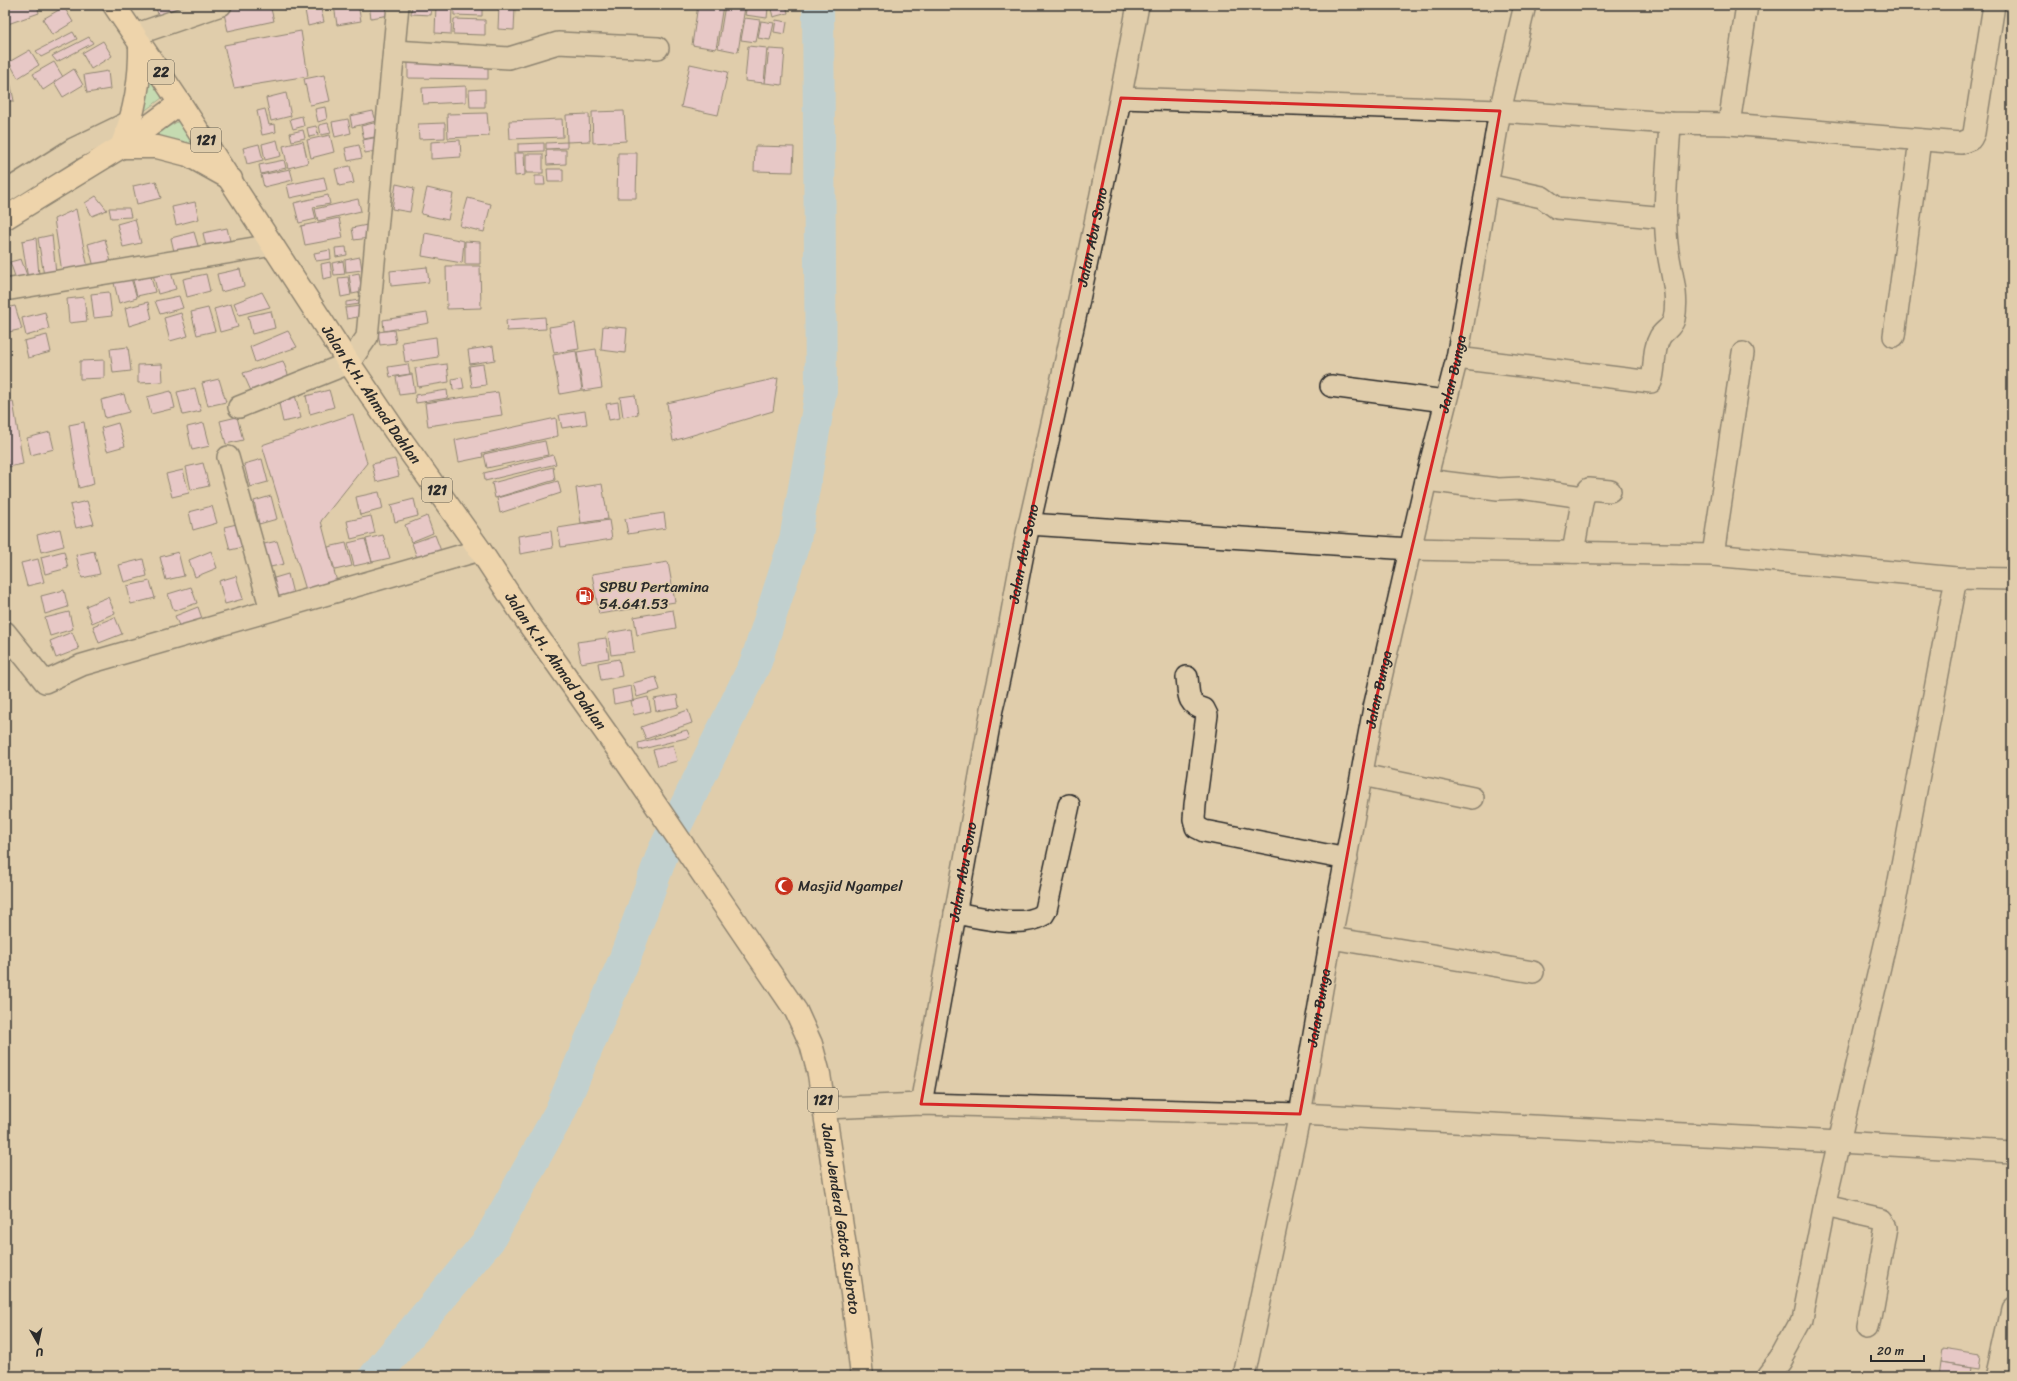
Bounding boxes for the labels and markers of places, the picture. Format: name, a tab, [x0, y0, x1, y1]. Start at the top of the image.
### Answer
place label: SPBU Pertamina 54.641.53	[599, 574, 709, 617]
fuel station icon: SPBU Pertamina 54.641.53	[574, 585, 596, 607]
place label: Masjid Ngampel	[798, 873, 903, 899]
mosque icon: Masjid Ngampel	[773, 875, 795, 897]

